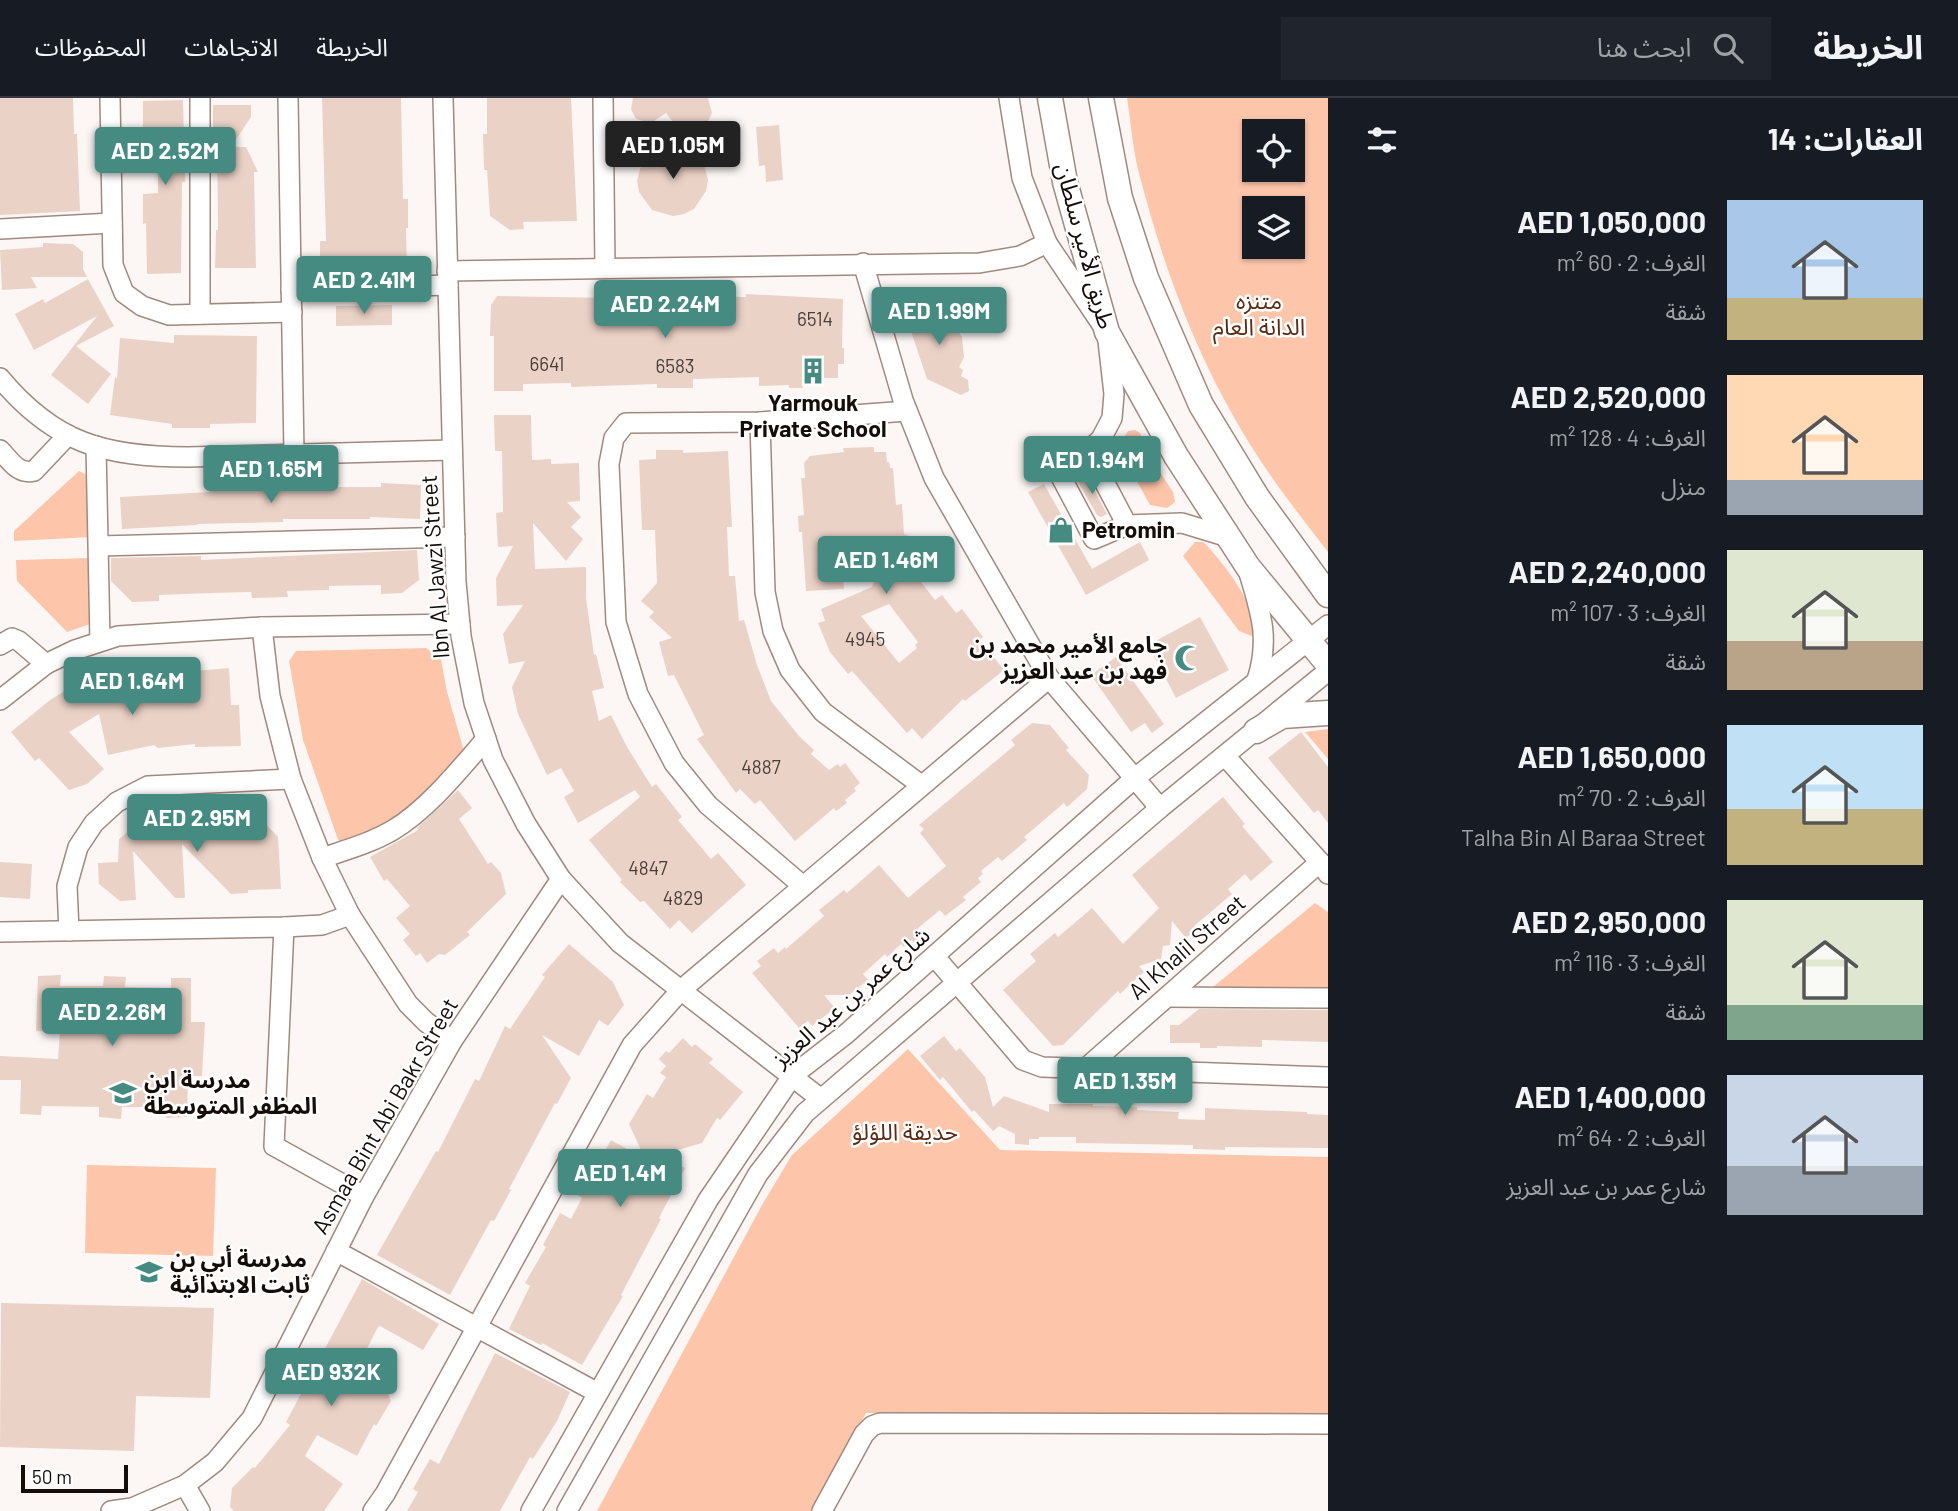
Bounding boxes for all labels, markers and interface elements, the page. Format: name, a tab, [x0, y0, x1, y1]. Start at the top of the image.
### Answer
search box	[1281, 17, 1771, 80]
text: الخريطة	[1813, 26, 1923, 66]
icon: search	[1709, 29, 1747, 67]
text: ابحث هنا	[1597, 31, 1691, 62]
text: المحفوظات	[35, 32, 146, 61]
text: الاتجاهات	[184, 32, 278, 61]
text: الخريطة	[316, 32, 388, 61]
map controls	[1242, 119, 1305, 259]
button: locate	[1242, 119, 1305, 182]
text: العقارات: 14	[1768, 120, 1923, 156]
icon: filters	[1363, 121, 1401, 159]
pin: AED 1.05M	[593, 122, 753, 181]
pin: AED 2.52M	[85, 127, 245, 187]
text: AED 1.05M	[621, 130, 725, 158]
text: AED 2.52M	[111, 136, 219, 164]
street label: طريق الأمير سلطان	[1049, 160, 1122, 332]
button: layers	[1242, 196, 1305, 259]
text: AED 1,050,000	[1517, 203, 1706, 239]
icon: home	[1783, 228, 1867, 312]
text: الغرف: 2 · 60 m²	[1557, 248, 1706, 276]
pin: AED 2.41M	[284, 256, 444, 316]
text: AED 2.41M	[312, 265, 416, 293]
pin: AED 2.24M	[585, 280, 745, 340]
park label: متنزه الدانة العام	[1213, 286, 1305, 345]
pin: AED 1.99M	[859, 288, 1019, 347]
text: AED 2.24M	[610, 289, 720, 317]
text: AED 1.99M	[888, 296, 990, 324]
text: شقة	[1665, 297, 1706, 325]
house number: 6514	[797, 307, 833, 330]
house number: 6641	[530, 352, 564, 375]
house number: 6583	[655, 354, 695, 377]
building icon: Yarmouk Private School	[798, 356, 828, 386]
text: AED 2,520,000	[1511, 378, 1706, 414]
place label: Yarmouk Private School	[739, 388, 887, 442]
icon: home	[1783, 403, 1867, 487]
text: الغرف: 4 · 128 m²	[1549, 423, 1706, 451]
pin: AED 1.94M	[1012, 436, 1172, 496]
text: AED 1.94M	[1040, 445, 1144, 473]
pin: AED 1.65M	[191, 446, 351, 505]
text: AED 1.65M	[219, 454, 323, 482]
text: منزل	[1661, 472, 1706, 500]
street label: Ibn Al Jawzi Street	[414, 474, 454, 660]
shop icon: Petromin	[1046, 515, 1076, 545]
place label: Petromin	[1082, 515, 1175, 543]
pin: AED 1.46M	[806, 536, 966, 596]
text: AED 1.46M	[834, 545, 938, 573]
text: AED 2,240,000	[1509, 553, 1706, 589]
icon: home	[1783, 578, 1867, 662]
text: الغرف: 3 · 107 m²	[1550, 598, 1706, 626]
house number: 4945	[845, 627, 885, 650]
place label: جامع الأمير محمد بن فهد بن عبد العزيز	[969, 630, 1167, 685]
mosque icon: جامع الأمير محمد بن فهد بن عبد العزيز	[1173, 643, 1203, 673]
text: شقة	[1665, 647, 1706, 675]
pin: AED 1.64M	[52, 658, 212, 717]
text: AED 1.64M	[80, 666, 184, 694]
text: AED 1,650,000	[1517, 738, 1706, 774]
icon: home	[1783, 753, 1867, 837]
house number: 4887	[741, 755, 781, 778]
text: الغرف: 2 · 70 m²	[1558, 783, 1706, 811]
pin: AED 2.95M	[117, 794, 277, 854]
text: AED 2.95M	[143, 803, 251, 831]
text: Talha Bin Al Baraa Street	[1461, 823, 1706, 851]
house number: 4847	[628, 856, 668, 879]
house number: 4829	[663, 886, 703, 909]
street label: Al Khalil Street	[1122, 888, 1251, 1005]
text: AED 2,950,000	[1511, 903, 1706, 939]
street label: شارع عمر بن عبد العزيز	[765, 920, 938, 1076]
icon: home	[1783, 928, 1867, 1012]
text: الغرف: 3 · 116 m²	[1554, 948, 1706, 976]
pin: AED 2.26M	[32, 988, 192, 1048]
street label: Asmaa Bint Abi Bakr Street	[305, 992, 463, 1239]
text: AED 2.26M	[58, 997, 166, 1025]
text: شقة	[1665, 997, 1706, 1025]
pin: AED 1.35M	[1045, 1058, 1205, 1117]
place label: مدرسة ابن المظفر المتوسطة	[144, 1065, 317, 1120]
text: AED 1.35M	[1073, 1066, 1177, 1094]
school or university icon: مدرسة ابن المظفر المتوسطة	[108, 1078, 138, 1108]
text: AED 1,400,000	[1514, 1078, 1706, 1114]
icon: home	[1783, 1103, 1867, 1187]
park label: حديقة اللؤلؤ	[852, 1117, 958, 1146]
text: الغرف: 2 · 64 m²	[1557, 1123, 1706, 1151]
pin: AED 1.4M	[548, 1150, 692, 1209]
text: AED 1.4M	[574, 1158, 666, 1186]
text: شارع عمر بن عبد العزيز	[1506, 1172, 1706, 1200]
place label: مدرسة أبي بن ثابت الابتدائية	[170, 1244, 310, 1298]
school or university icon: مدرسة أبي بن ثابت الابتدائية	[134, 1257, 164, 1287]
pin: AED 932K	[259, 1348, 403, 1408]
text: AED 932K	[281, 1357, 381, 1385]
scale bar	[21, 1462, 128, 1494]
text: 50 m	[32, 1465, 72, 1488]

